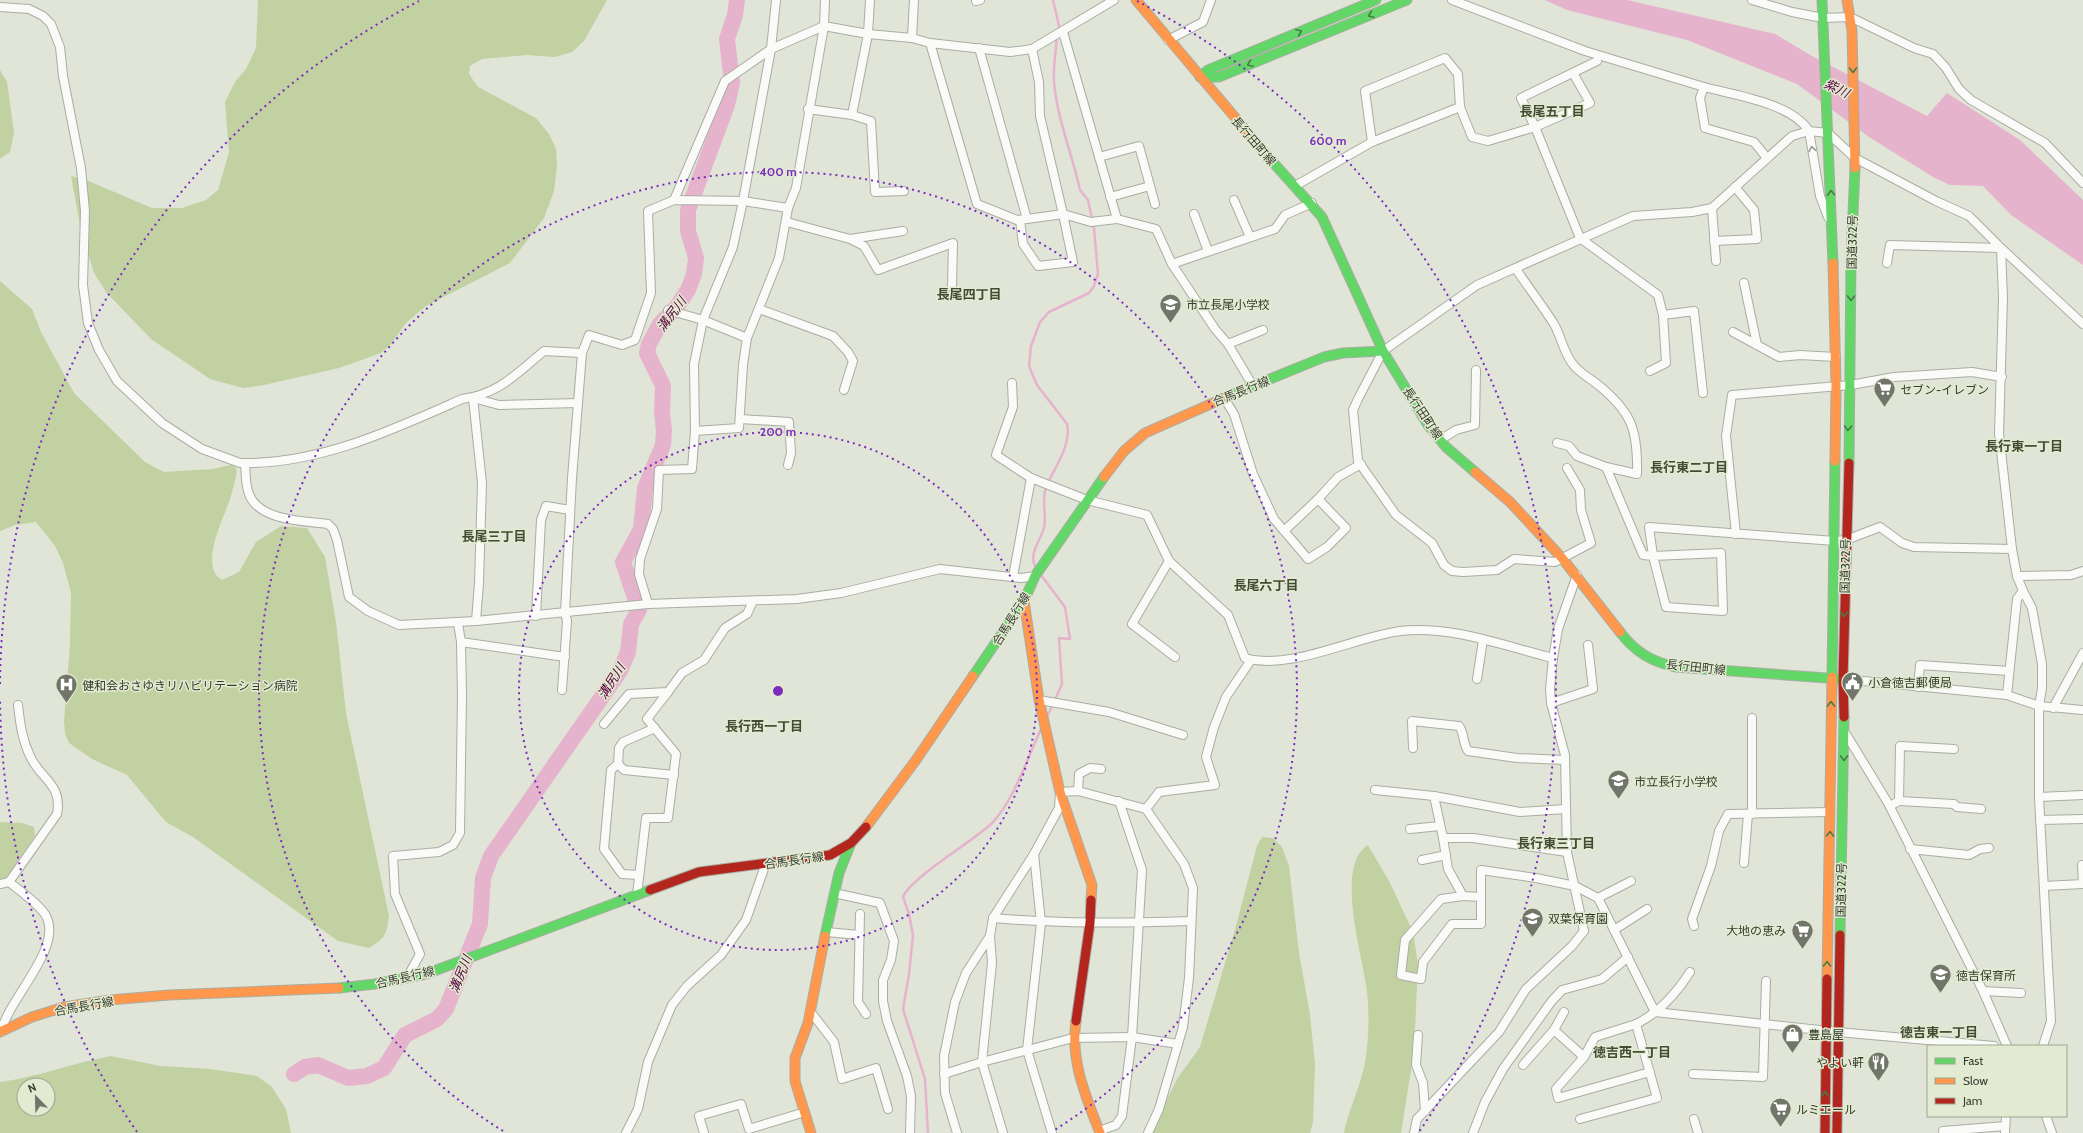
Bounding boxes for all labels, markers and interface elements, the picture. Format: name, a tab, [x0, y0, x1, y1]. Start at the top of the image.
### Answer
one-way arrow	[1367, 10, 1374, 18]
one-way arrow	[1294, 29, 1302, 37]
one-way arrow	[1247, 59, 1255, 67]
one-way arrow	[1849, 67, 1857, 73]
water label: 紫川	[1822, 75, 1854, 102]
district label: 長尾五丁目	[1519, 103, 1585, 119]
street label: 長行田町線	[1229, 113, 1279, 169]
text: 600 m	[1310, 133, 1346, 148]
one-way arrow	[1808, 146, 1817, 152]
text: 400 m	[759, 164, 797, 179]
one-way arrow	[1827, 190, 1835, 196]
street label: 国道322号	[1844, 214, 1860, 270]
district label: 長尾四丁目	[936, 286, 1002, 302]
school or university icon: 市立長尾小学校	[1157, 291, 1183, 324]
water label: 溝尻川	[653, 292, 690, 334]
one-way arrow	[1847, 295, 1855, 301]
place label: 市立長尾小学校	[1186, 297, 1270, 312]
street label: 合馬長行線	[1210, 373, 1272, 409]
supermarket icon: セブン-イレブン	[1872, 376, 1898, 409]
place label: セブン-イレブン	[1900, 382, 1989, 397]
street label: 長行田町線	[1400, 384, 1446, 442]
text: 200 m	[760, 424, 796, 439]
one-way arrow	[1844, 425, 1852, 431]
district label: 長行東一丁目	[1985, 438, 2063, 454]
district label: 長行東二丁目	[1650, 459, 1728, 475]
district label: 長尾三丁目	[461, 528, 527, 544]
street label: 国道322号	[1837, 538, 1853, 594]
district label: 長尾六丁目	[1233, 577, 1299, 593]
street label: 合馬長行線	[989, 590, 1033, 648]
one-way arrow	[1840, 611, 1849, 617]
street label: 長行田町線	[1665, 656, 1727, 678]
water label: 溝尻川	[594, 659, 629, 702]
public building icon: 小倉徳吉郵便局	[1839, 669, 1865, 702]
hospital icon: 健和会おさゆきリハビリテーション病院	[54, 672, 80, 705]
place label: 小倉徳吉郵便局	[1868, 675, 1952, 690]
place label: 健和会おさゆきリハビリテーション病院	[82, 678, 298, 693]
centre of rings	[771, 684, 785, 698]
one-way arrow	[1827, 701, 1835, 707]
district label: 長行西一丁目	[725, 718, 803, 734]
one-way arrow	[1840, 755, 1848, 761]
school or university icon: 市立長行小学校	[1606, 768, 1632, 801]
place label: 市立長行小学校	[1634, 774, 1718, 789]
one-way arrow	[1826, 831, 1834, 837]
district label: 長行東三丁目	[1517, 835, 1595, 851]
street label: 合馬長行線	[763, 848, 825, 872]
street label: 国道322号	[1833, 862, 1849, 918]
school or university icon: 双葉保育園	[1519, 905, 1545, 938]
place label: 双葉保育園	[1548, 911, 1608, 926]
supermarket icon: 大地の恵み	[1789, 917, 1815, 950]
place label: 大地の恵み	[1726, 923, 1786, 938]
water label: 溝尻川	[445, 951, 475, 995]
one-way arrow	[1823, 961, 1832, 967]
school or university icon: 徳吉保育所	[1927, 962, 1953, 995]
street label: 合馬長行線	[374, 963, 436, 991]
place label: 徳吉保育所	[1956, 968, 2016, 983]
street label: 合馬長行線	[53, 993, 115, 1019]
shop icon: 豊島屋	[1780, 1021, 1806, 1054]
district label: 徳吉東一丁目	[1900, 1024, 1978, 1040]
place label: 豊島屋	[1808, 1027, 1844, 1042]
district label: 徳吉西一丁目	[1593, 1044, 1671, 1060]
legend	[1927, 1045, 2067, 1117]
restaurant icon: やよい軒	[1866, 1049, 1892, 1082]
text: Fast	[1963, 1053, 1983, 1068]
place label: やよい軒	[1816, 1055, 1864, 1070]
text: Slow	[1963, 1073, 1988, 1088]
north arrow	[16, 1077, 56, 1117]
text: N	[26, 1080, 38, 1096]
one-way arrow	[1821, 1091, 1829, 1097]
text: Jam	[1962, 1093, 1982, 1108]
supermarket icon: ルミエール	[1768, 1096, 1794, 1129]
place label: ルミエール	[1796, 1102, 1856, 1117]

